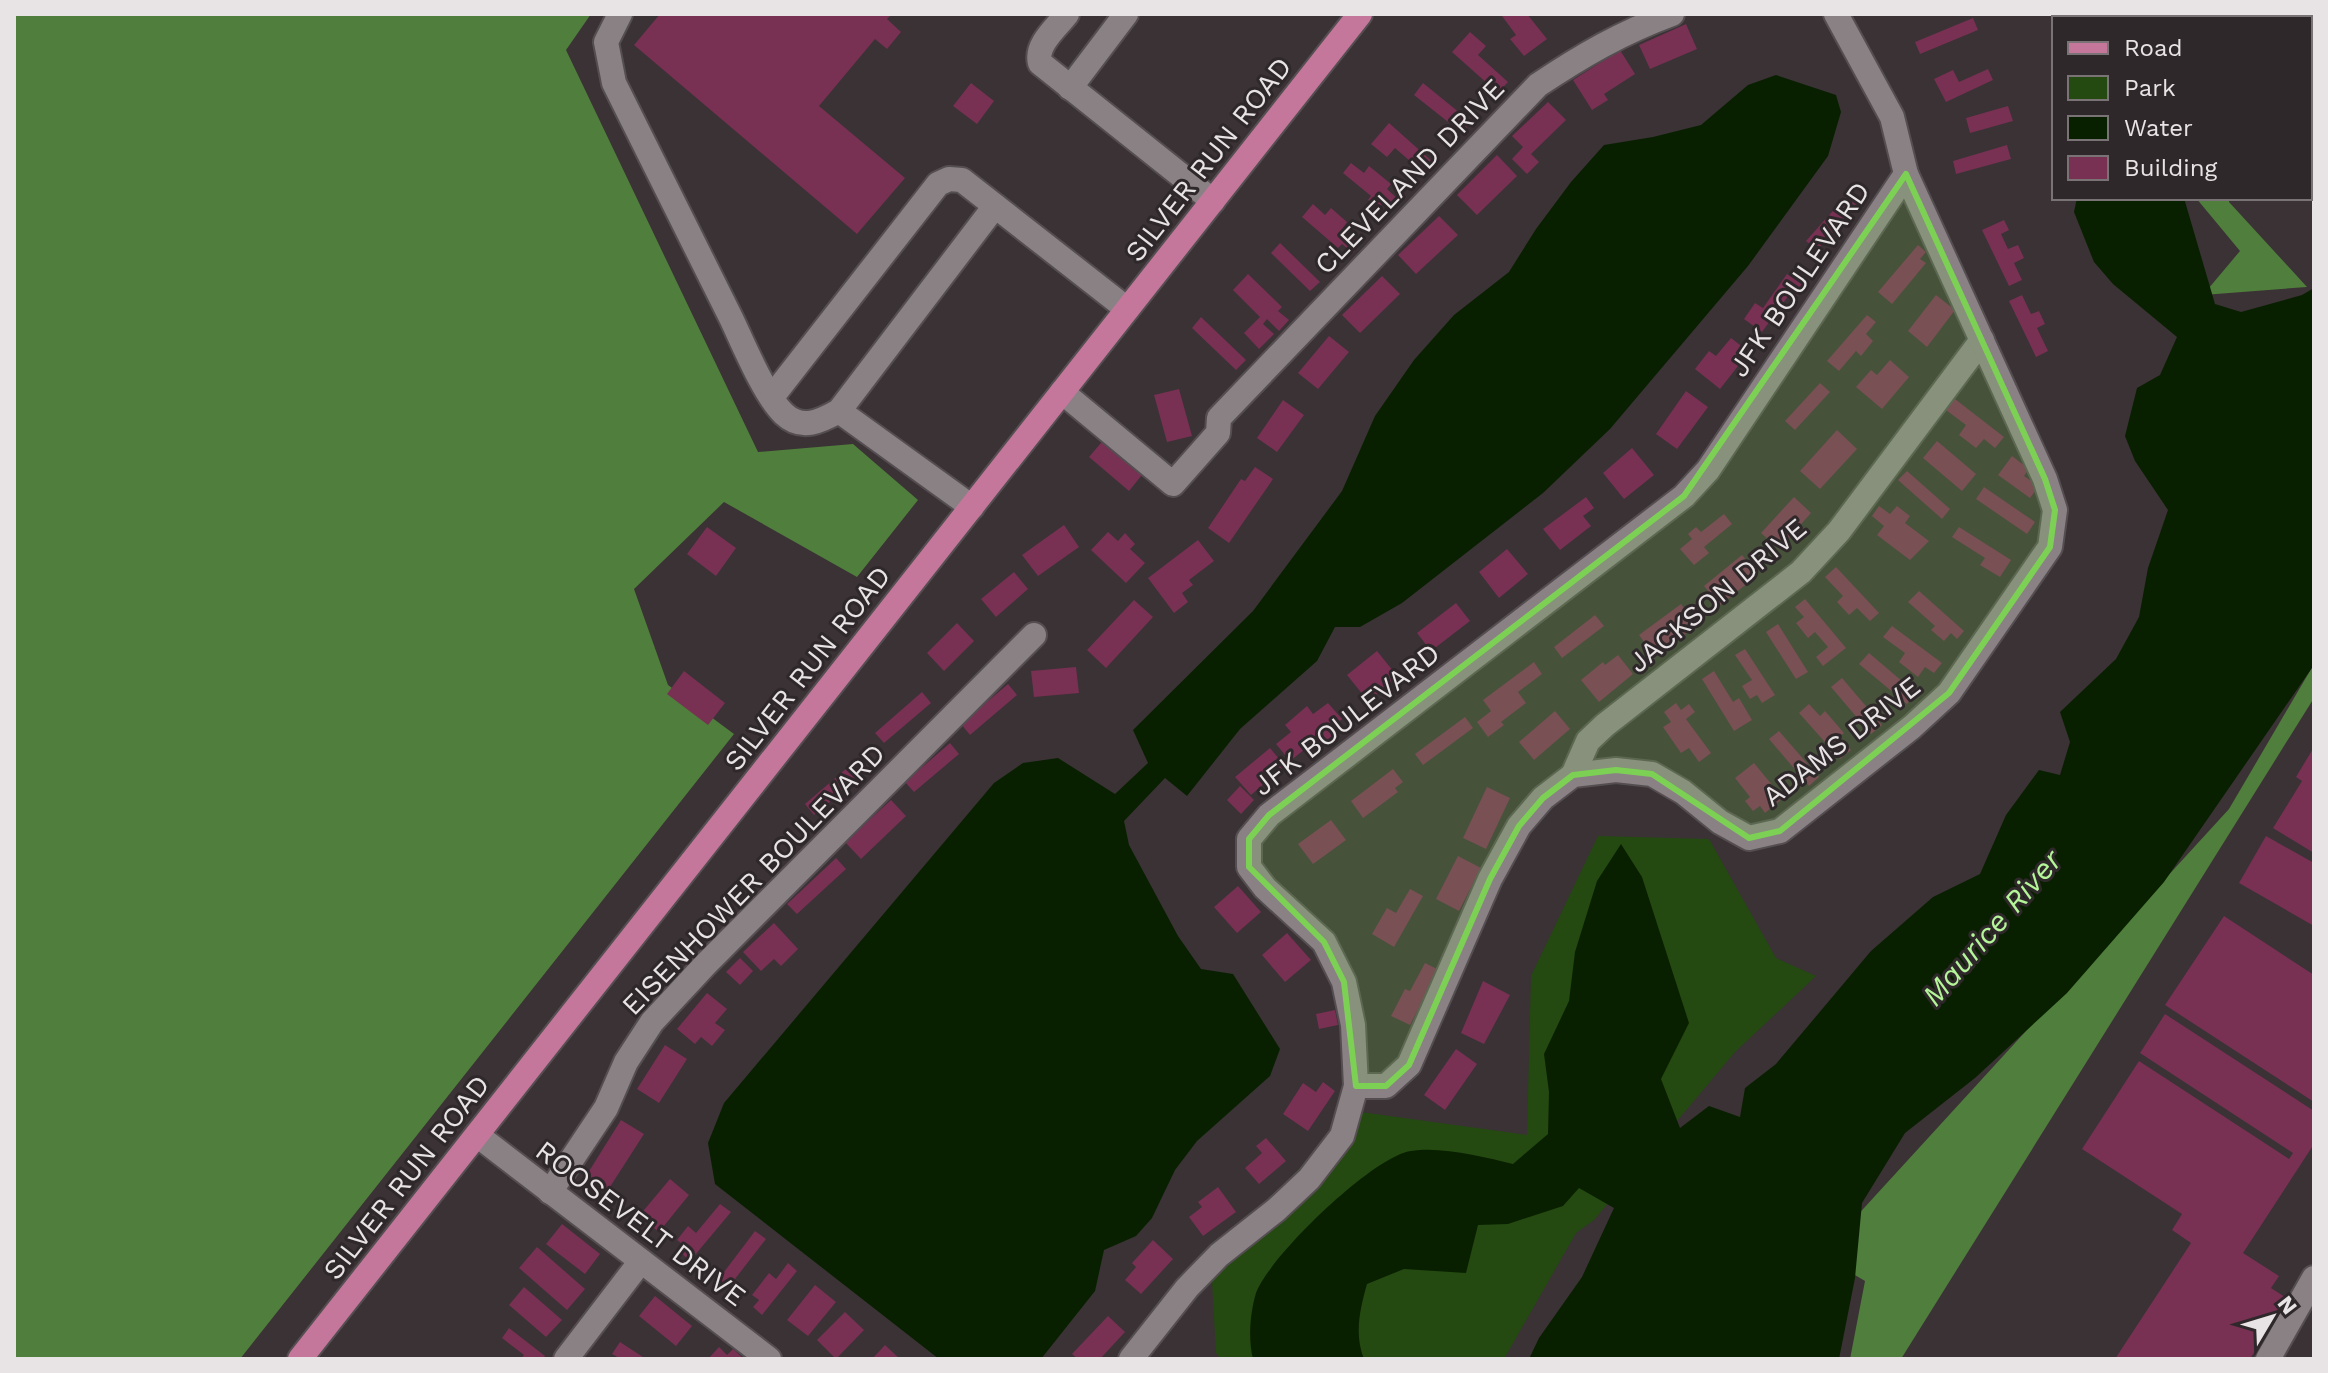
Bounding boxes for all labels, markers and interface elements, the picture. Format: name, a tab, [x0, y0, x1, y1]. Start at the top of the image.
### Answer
legend	[2052, 16, 2312, 200]
text: Road	[2124, 34, 2183, 62]
street label: SILVER RUN ROAD	[1118, 51, 1298, 268]
street label: CLEVELAND DRIVE	[1308, 72, 1511, 281]
text: Park	[2124, 74, 2176, 102]
text: Water	[2124, 114, 2193, 142]
text: Building	[2124, 154, 2217, 182]
street label: JFK BOULEVARD	[1722, 176, 1877, 383]
street label: JACKSON DRIVE	[1622, 511, 1813, 679]
street label: SILVER RUN ROAD	[717, 560, 897, 777]
street label: JFK BOULEVARD	[1246, 636, 1446, 803]
street label: ADAMS DRIVE	[1756, 670, 1927, 813]
street label: EISENHOWER BOULEVARD	[615, 737, 892, 1022]
water label: Maurice River	[1915, 842, 2070, 1013]
street label: SILVER RUN ROAD	[316, 1069, 496, 1286]
street label: ROOSEVELT DRIVE	[529, 1134, 752, 1313]
north arrow	[2232, 1277, 2312, 1357]
text: N	[2272, 1291, 2302, 1319]

